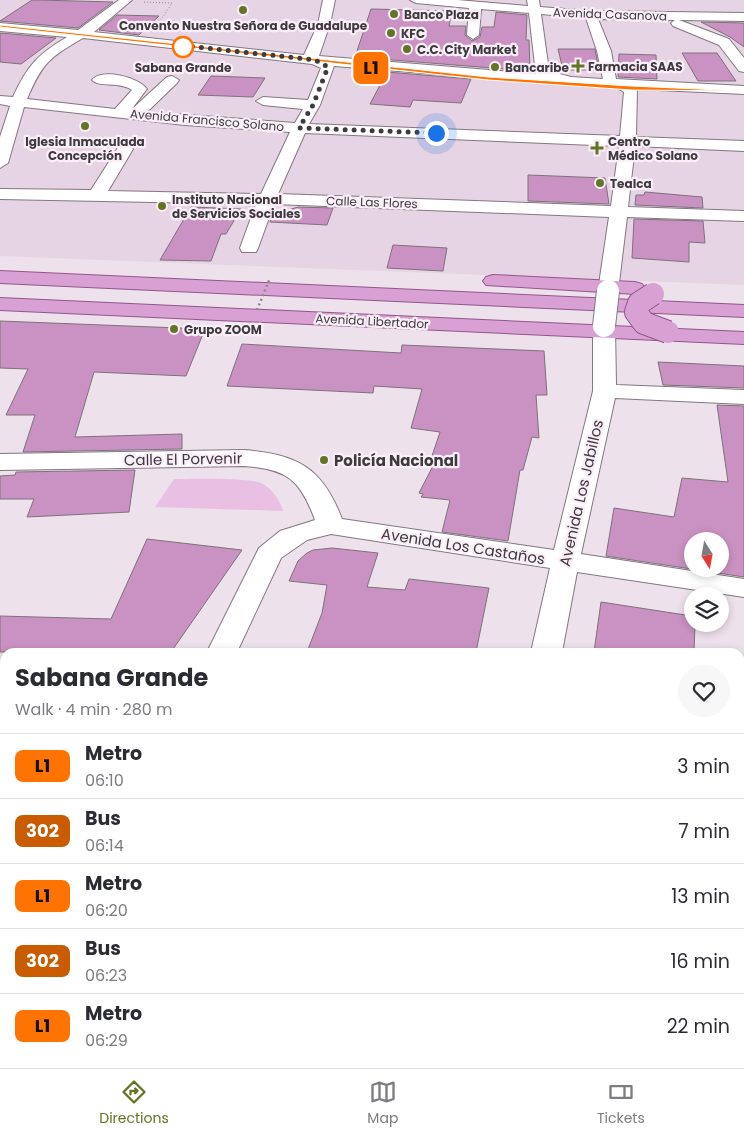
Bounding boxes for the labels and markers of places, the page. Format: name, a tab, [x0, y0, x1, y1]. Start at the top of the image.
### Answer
marker: Convento Nuestra Señora de Guadalupe	[237, 4, 249, 16]
place label: Banco Plaza	[404, 6, 479, 23]
marker: Banco Plaza	[388, 8, 400, 20]
place label: Convento Nuestra Señora de Guadalupe	[119, 17, 368, 34]
place label: KFC	[401, 25, 425, 42]
marker: KFC	[385, 27, 397, 39]
marker: Sabana Grande	[172, 36, 194, 58]
place label: C.C. City Market	[417, 41, 516, 58]
marker: C.C. City Market	[401, 43, 413, 55]
place label: Farmacia SAAS	[588, 58, 683, 75]
place label: Sabana Grande	[135, 59, 232, 76]
place label: Bancaribe	[505, 59, 569, 76]
marker: Farmacia SAAS	[572, 60, 584, 72]
marker: Bancaribe	[489, 61, 501, 73]
marker: Iglesia Inmaculada Concepción	[79, 120, 91, 132]
place label: Iglesia Inmaculada Concepción	[25, 133, 145, 164]
place label: Centro Médico Solano	[608, 133, 698, 164]
marker: Centro Médico Solano	[590, 141, 604, 155]
place label: Tealca	[610, 175, 652, 192]
marker: Tealca	[594, 177, 606, 189]
place label: Instituto Nacional de Servicios Sociales	[172, 191, 301, 222]
marker: Instituto Nacional de Servicios Sociales	[156, 200, 168, 212]
place label: Grupo ZOOM	[184, 321, 262, 338]
marker: Grupo ZOOM	[168, 323, 180, 335]
place label: Policía Nacional	[334, 450, 458, 471]
marker: Policía Nacional	[318, 454, 330, 466]

